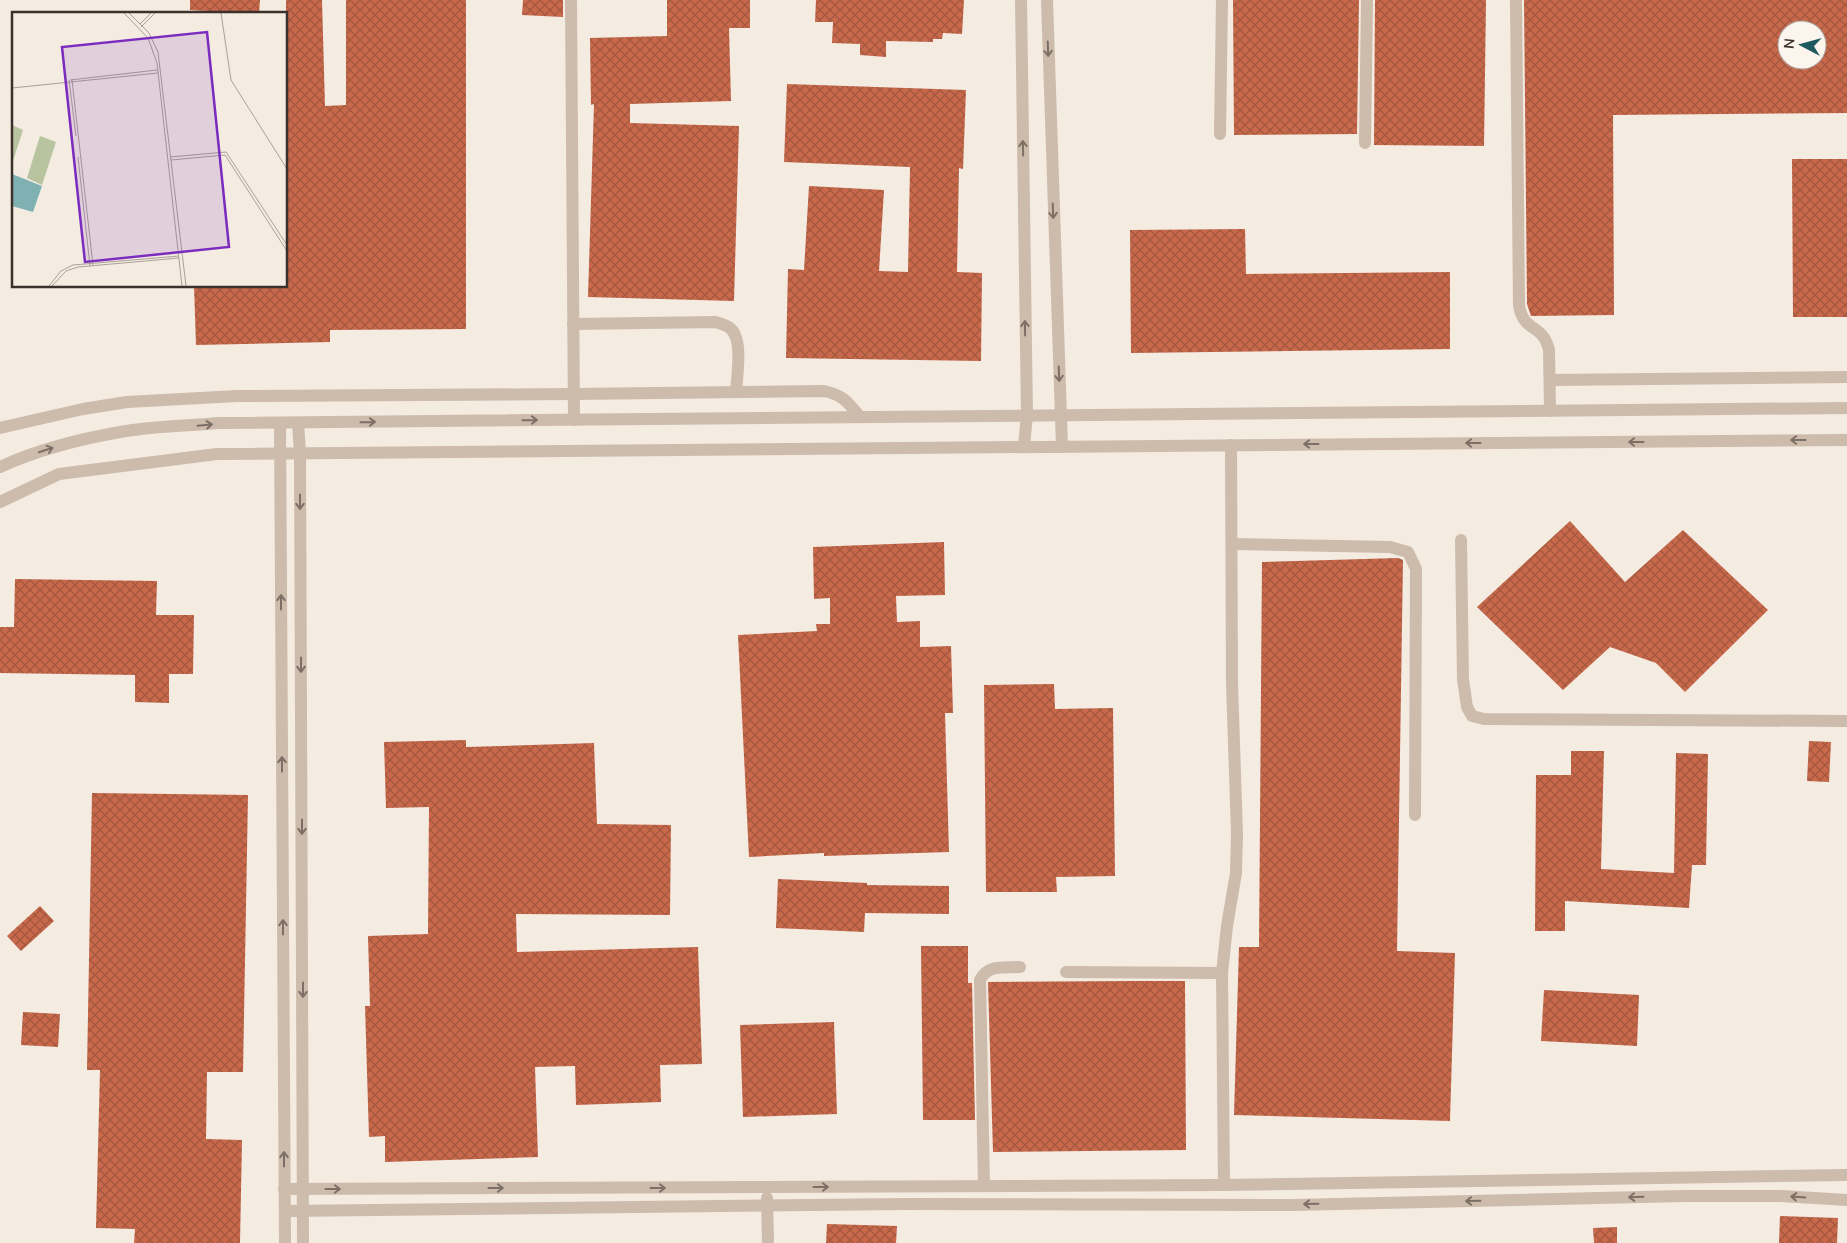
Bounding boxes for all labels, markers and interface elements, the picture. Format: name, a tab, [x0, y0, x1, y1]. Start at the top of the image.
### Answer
inset map	[12, 12, 288, 288]
north arrow	[1777, 20, 1827, 70]
text: N	[1780, 37, 1800, 50]
one-way arrow	[1043, 40, 1053, 56]
one-way arrow	[1018, 140, 1028, 156]
one-way arrow	[1049, 203, 1058, 219]
one-way arrow	[1021, 320, 1030, 336]
one-way arrow	[1054, 365, 1063, 381]
one-way arrow	[522, 415, 538, 425]
one-way arrow	[360, 417, 376, 427]
one-way arrow	[197, 420, 213, 429]
one-way arrow	[1791, 435, 1807, 445]
one-way arrow	[1628, 437, 1644, 447]
one-way arrow	[1466, 438, 1482, 448]
one-way arrow	[1303, 440, 1319, 449]
one-way arrow	[37, 445, 53, 455]
one-way arrow	[295, 494, 305, 510]
one-way arrow	[276, 594, 286, 610]
one-way arrow	[296, 656, 306, 672]
one-way arrow	[277, 757, 287, 773]
one-way arrow	[297, 818, 307, 835]
one-way arrow	[278, 919, 288, 936]
one-way arrow	[298, 981, 308, 997]
one-way arrow	[279, 1152, 289, 1168]
one-way arrow	[812, 1182, 828, 1192]
one-way arrow	[487, 1183, 503, 1193]
one-way arrow	[650, 1183, 666, 1192]
one-way arrow	[324, 1184, 341, 1194]
one-way arrow	[1791, 1192, 1807, 1201]
one-way arrow	[1628, 1193, 1644, 1202]
one-way arrow	[1466, 1197, 1482, 1206]
one-way arrow	[1303, 1199, 1320, 1209]

